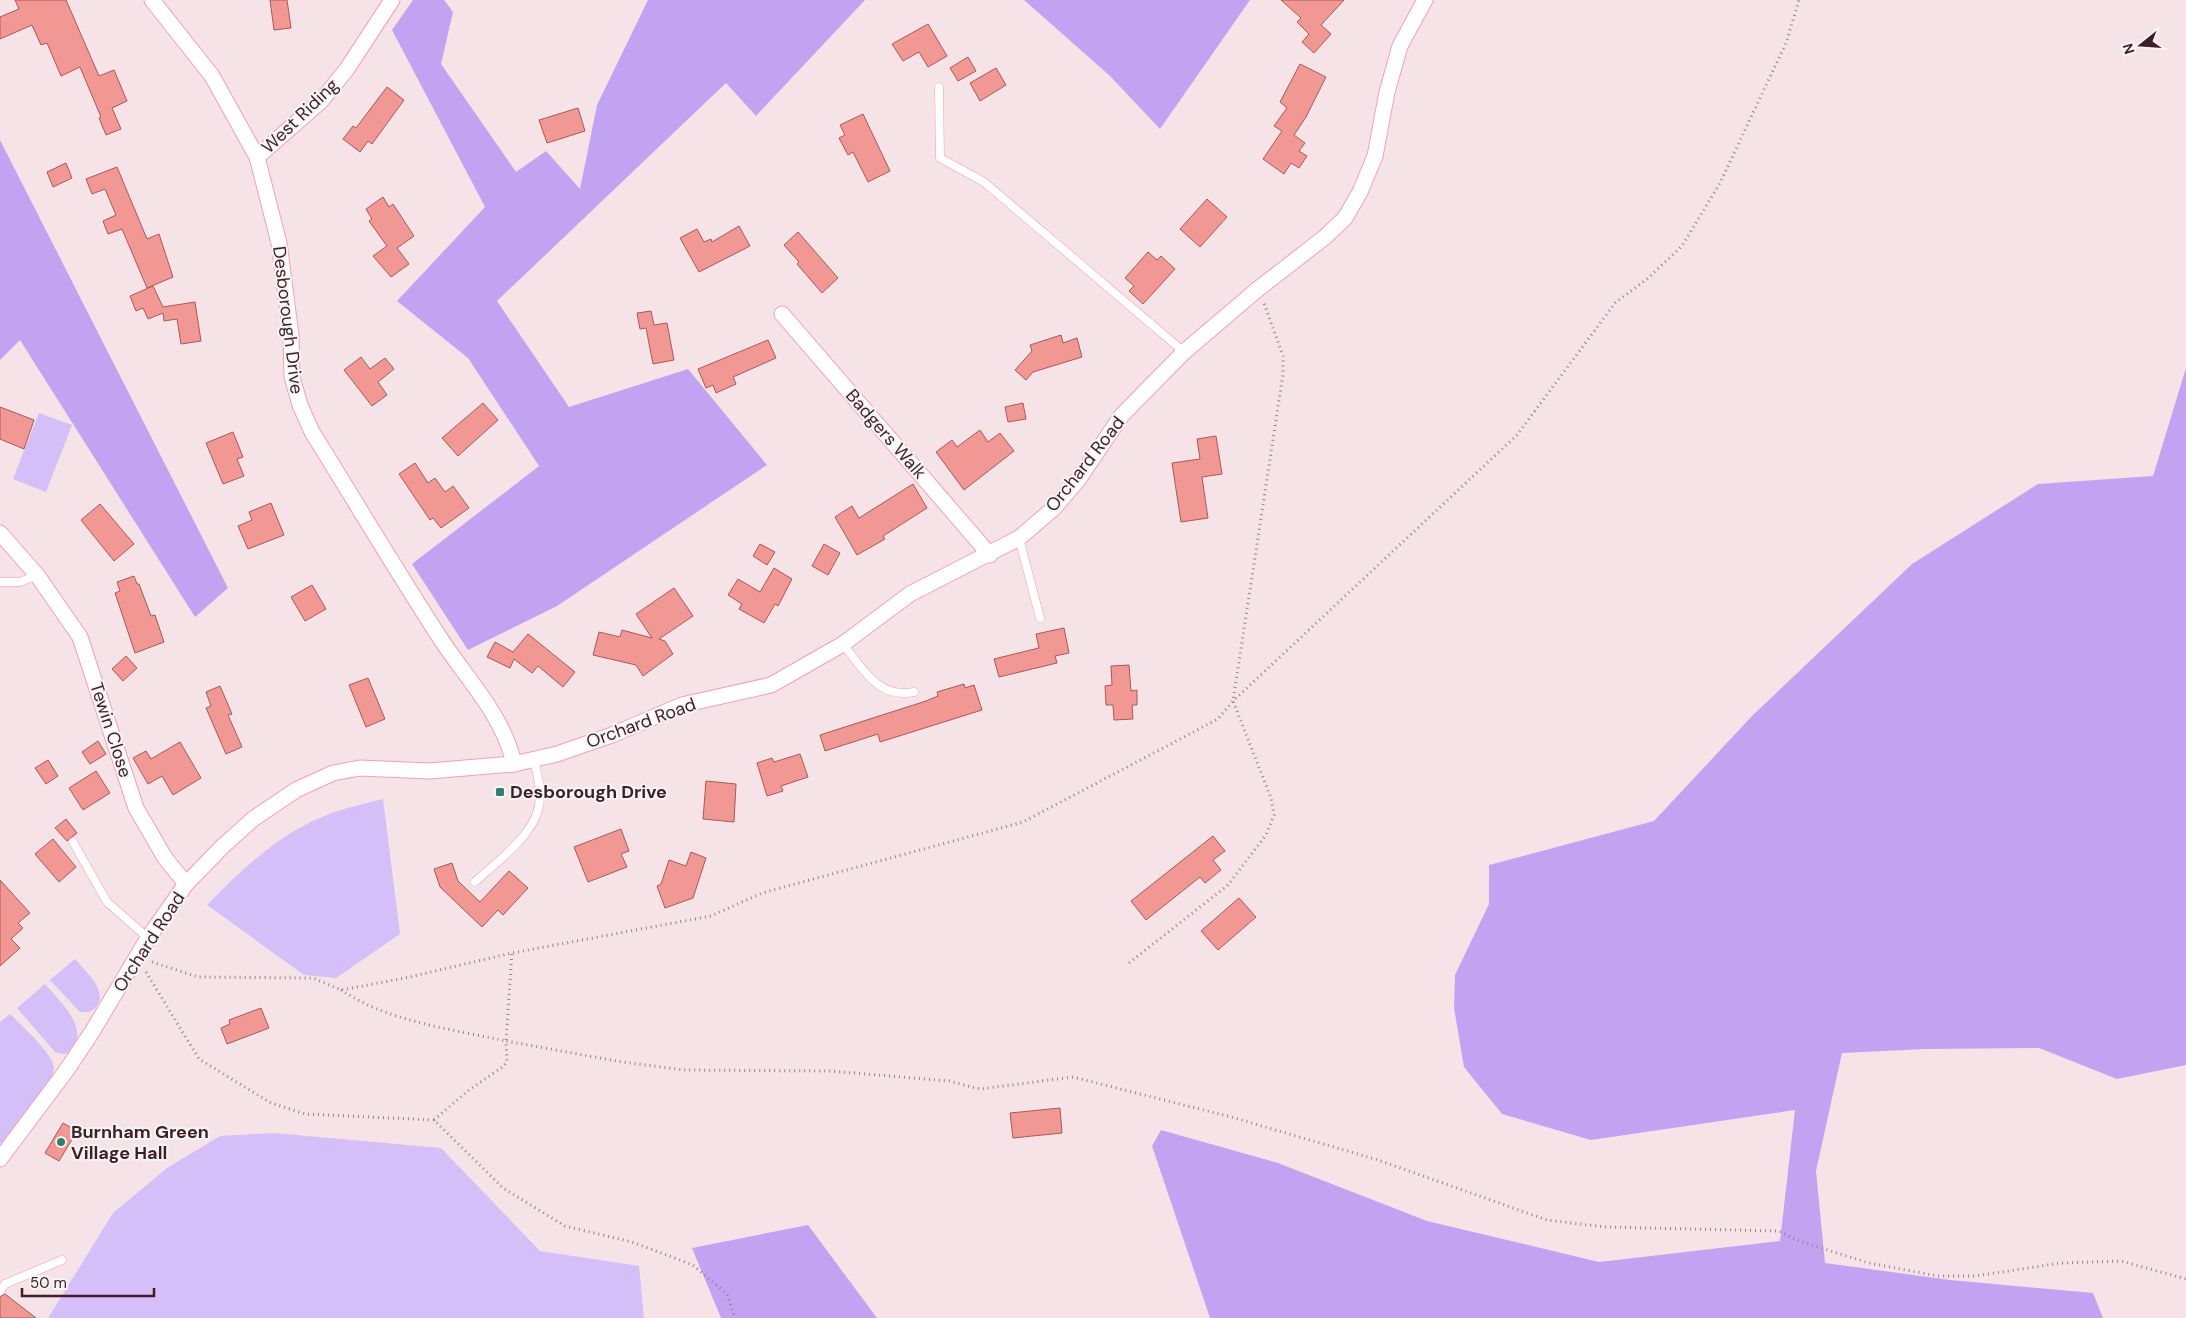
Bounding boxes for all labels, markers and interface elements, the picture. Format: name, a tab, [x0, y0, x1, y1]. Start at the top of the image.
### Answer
north arrow	[2116, 20, 2166, 70]
text: N	[2118, 41, 2139, 56]
street label: West Riding	[256, 73, 344, 159]
street label: Desborough Drive	[267, 245, 309, 395]
street label: Badgers Walk	[840, 384, 932, 484]
street label: Orchard Road	[1040, 411, 1130, 517]
street label: Tewin Close	[84, 680, 138, 780]
street label: Orchard Road	[583, 692, 699, 754]
place label: Desborough Drive	[510, 780, 667, 804]
marker: Desborough Drive	[494, 786, 506, 798]
street label: Orchard Road	[108, 887, 190, 997]
place label: Burnham Green Village Hall	[71, 1120, 209, 1165]
marker: Burnham Green Village Hall	[55, 1136, 67, 1148]
scale bar	[22, 1266, 155, 1298]
text: 50 m	[30, 1273, 67, 1293]

